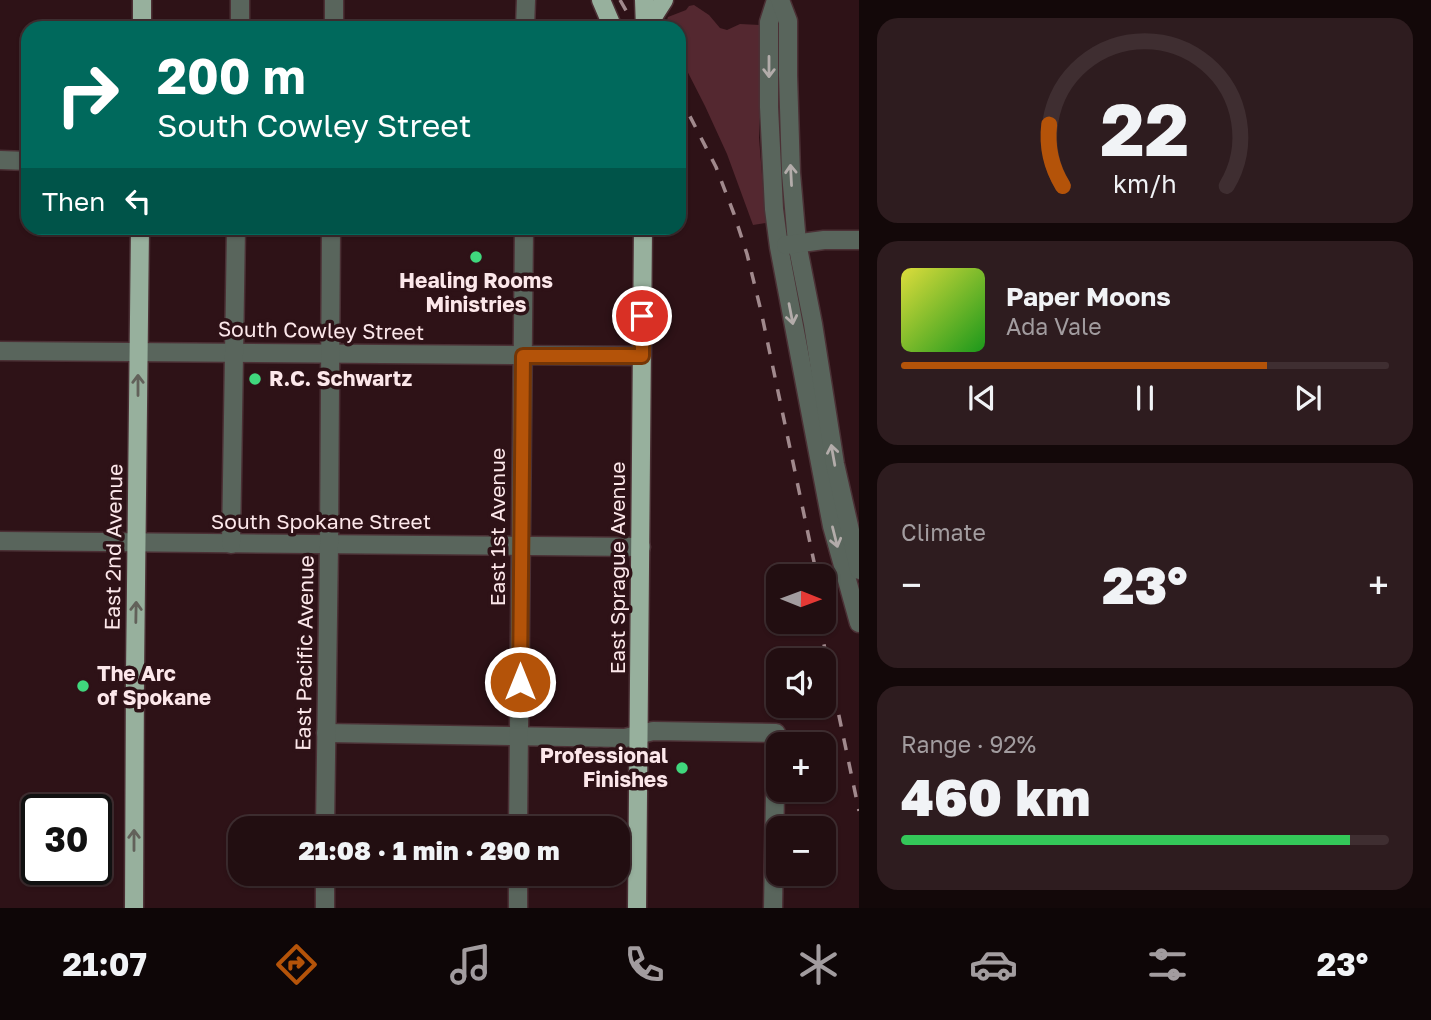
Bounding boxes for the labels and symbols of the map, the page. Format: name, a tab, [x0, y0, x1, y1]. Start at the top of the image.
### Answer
one-way arrow	[762, 55, 776, 78]
one-way arrow	[785, 164, 798, 187]
marker: Healing Rooms Ministries	[468, 249, 484, 265]
place label: Healing Rooms Ministries	[399, 267, 553, 317]
pin	[612, 286, 672, 346]
one-way arrow	[785, 302, 799, 325]
street label: South Cowley Street	[218, 315, 424, 345]
place label: R.C. Schwartz	[269, 365, 413, 391]
marker: R.C. Schwartz	[247, 371, 263, 387]
one-way arrow	[131, 374, 145, 397]
one-way arrow	[826, 444, 839, 467]
street label: East 1st Avenue	[484, 448, 510, 606]
street label: East Sprague Avenue	[604, 462, 630, 674]
street label: East 2nd Avenue	[99, 463, 127, 631]
street label: South Spokane Street	[211, 508, 431, 534]
one-way arrow	[828, 525, 842, 548]
street label: East Pacific Avenue	[289, 555, 319, 751]
north arrow	[766, 564, 836, 634]
one-way arrow	[129, 601, 143, 624]
position arrow	[483, 645, 557, 719]
place label: The Arc of Spokane	[97, 660, 211, 710]
marker: The Arc of Spokane	[75, 678, 91, 694]
place label: Professional Finishes	[540, 742, 668, 792]
marker: Professional Finishes	[674, 760, 690, 776]
speed limit sign: 30	[21, 794, 112, 885]
one-way arrow	[127, 829, 141, 852]

